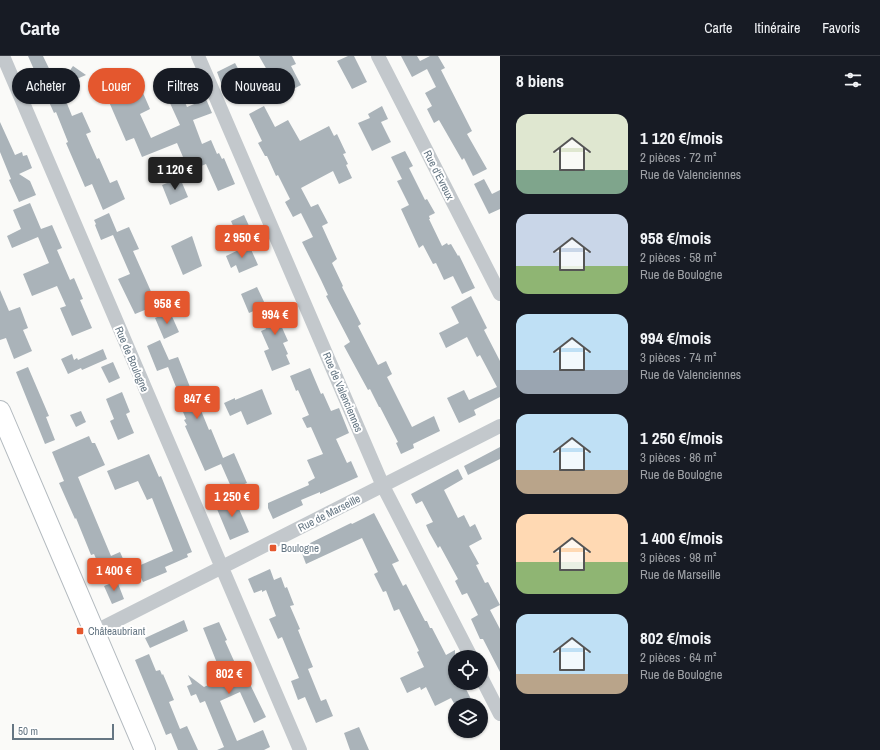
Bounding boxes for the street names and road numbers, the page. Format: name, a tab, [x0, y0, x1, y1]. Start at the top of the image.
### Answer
street label: Rue d'Evreux	[421, 148, 458, 203]
street label: Rue de Boulogne	[112, 324, 152, 394]
street label: Rue de Valenciennes	[320, 350, 366, 435]
street label: Rue de Marseille	[295, 491, 363, 535]

